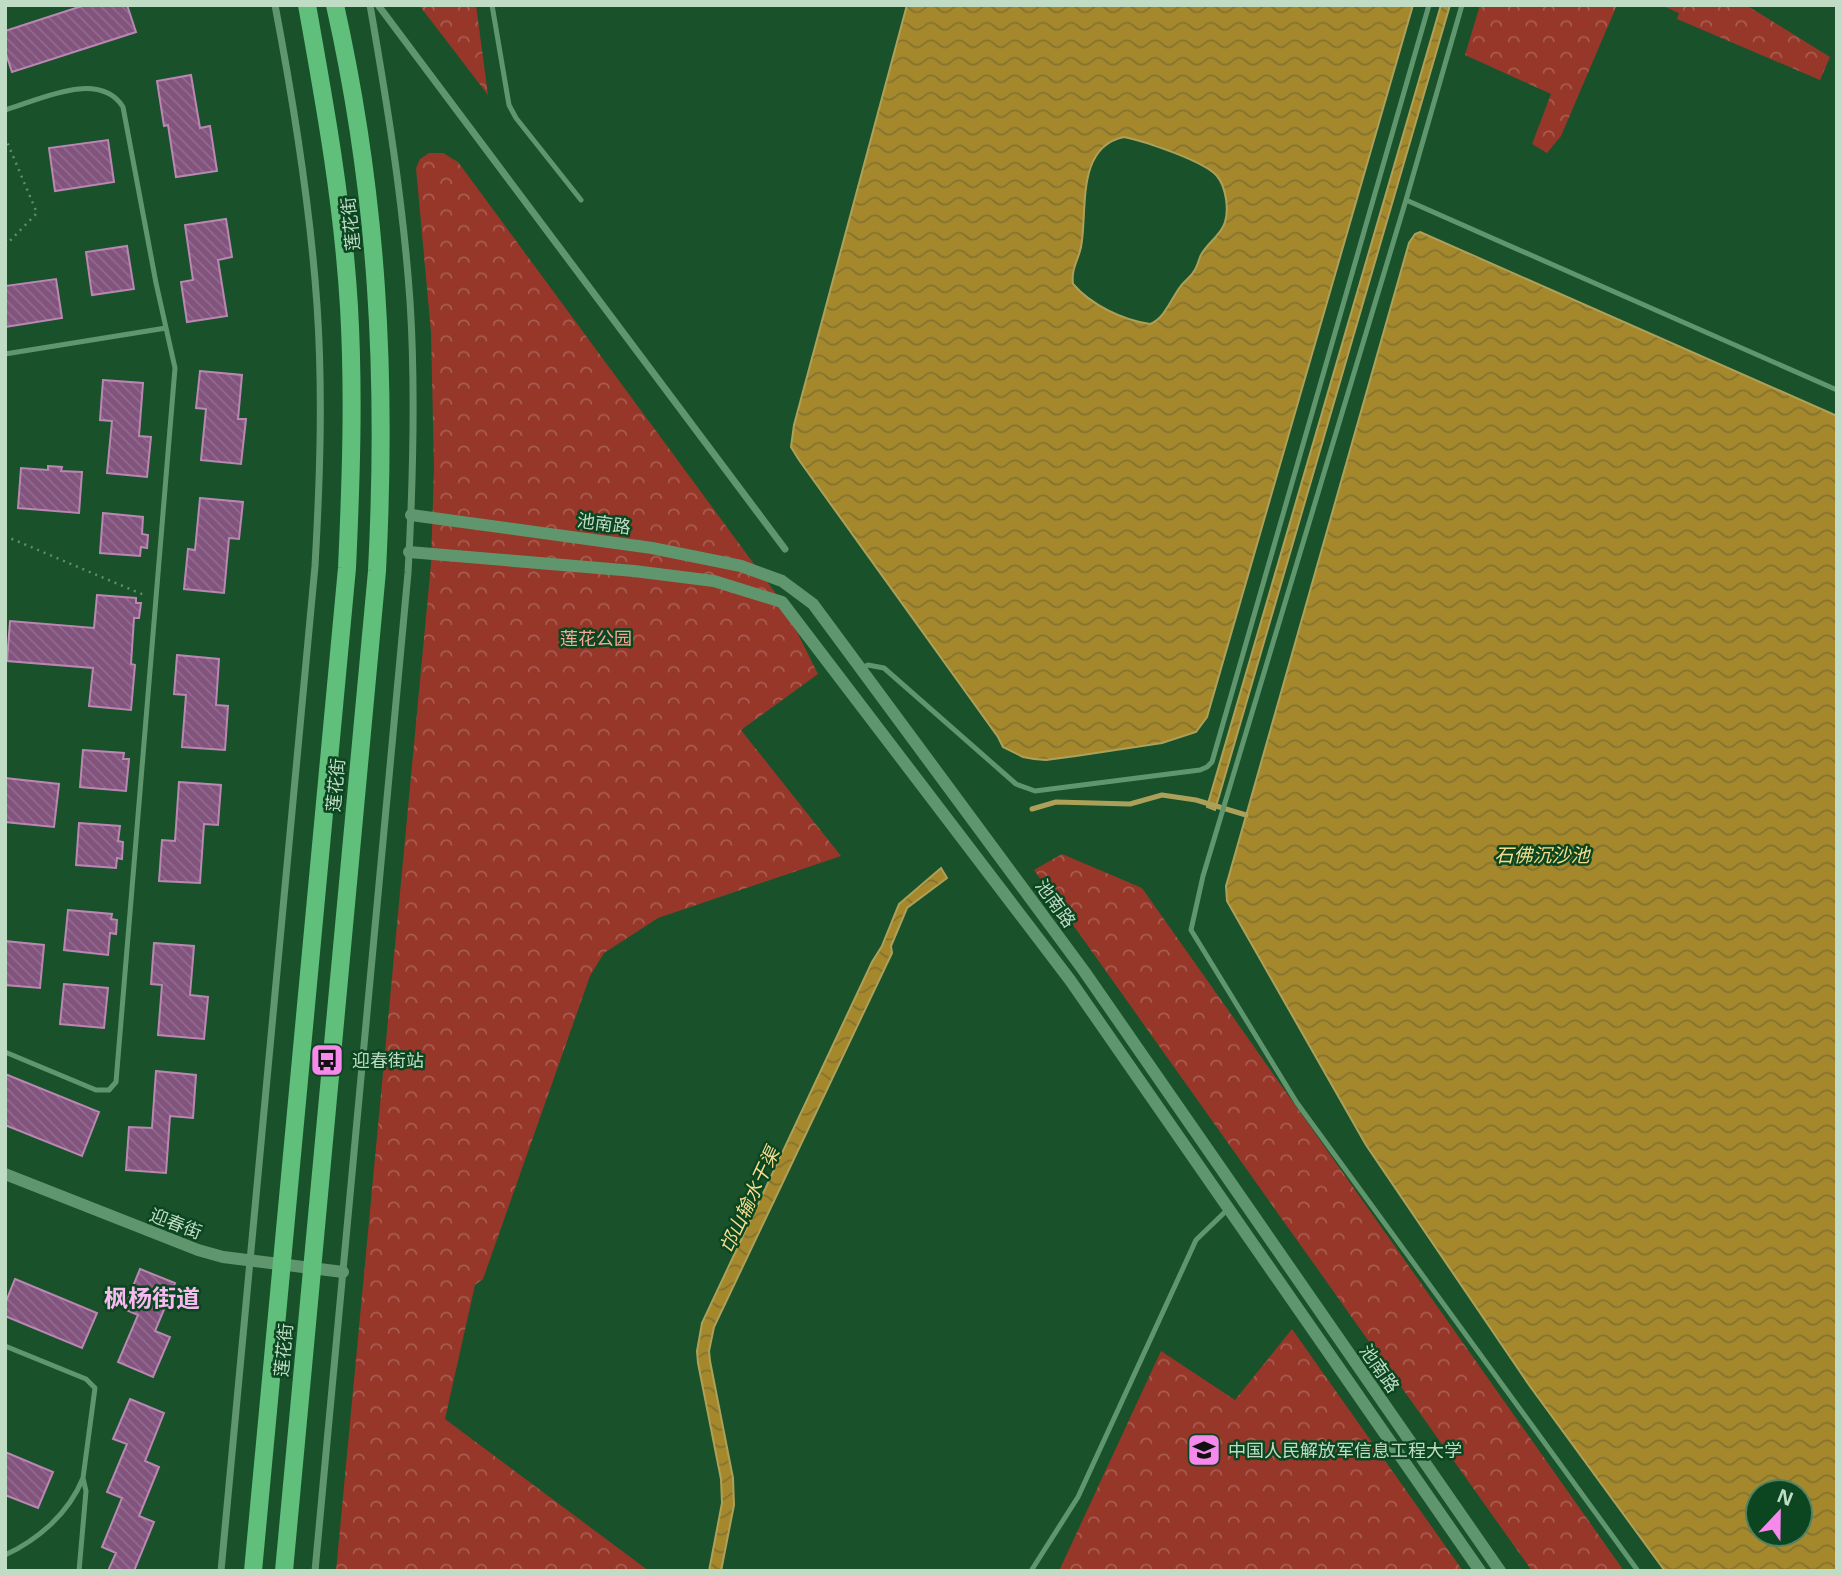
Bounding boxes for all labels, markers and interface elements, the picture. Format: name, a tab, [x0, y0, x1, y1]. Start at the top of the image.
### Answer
street label: 莲花街	[335, 196, 365, 252]
street label: 池南路	[576, 507, 632, 539]
park label: 莲花公园	[560, 626, 632, 650]
street label: 莲花街	[321, 757, 349, 813]
water label: 石佛沉沙池	[1494, 842, 1591, 868]
street label: 池南路	[1030, 874, 1082, 932]
bus stop icon: 迎春街站	[308, 1041, 346, 1079]
place label: 迎春街站	[352, 1048, 424, 1072]
water label: 邙山输水干渠	[713, 1140, 786, 1257]
street label: 迎春街	[146, 1202, 206, 1244]
district label: 枫杨街道	[104, 1281, 200, 1314]
street label: 莲花街	[269, 1322, 297, 1378]
street label: 池南路	[1355, 1339, 1405, 1397]
school or university icon: 中国人民解放军信息工程大学	[1185, 1431, 1223, 1469]
place label: 中国人民解放军信息工程大学	[1228, 1438, 1462, 1462]
north arrow	[1744, 1478, 1814, 1548]
text: N	[1773, 1482, 1797, 1512]

